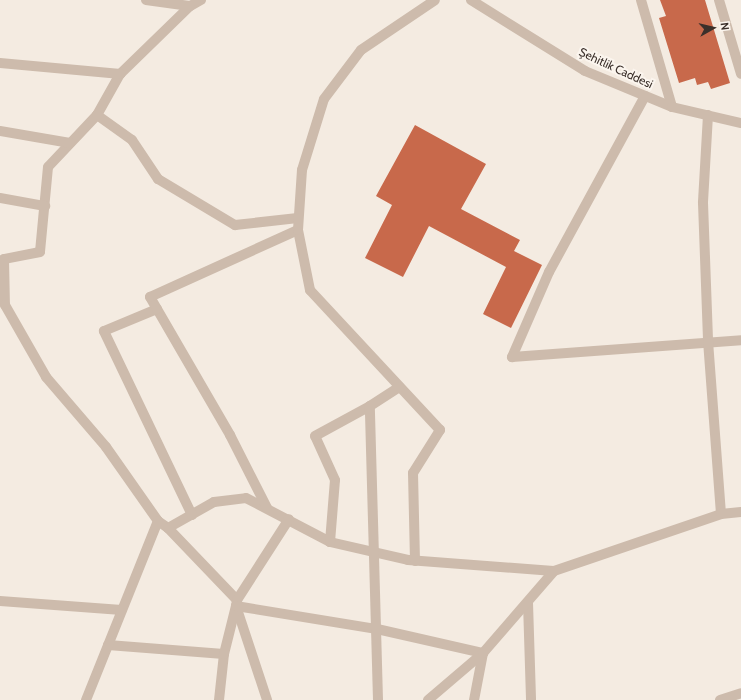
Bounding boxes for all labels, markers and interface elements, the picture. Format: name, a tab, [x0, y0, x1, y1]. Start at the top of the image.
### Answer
north arrow	[693, 8, 733, 48]
text: N	[717, 22, 732, 31]
street label: Şehitlik Caddesi	[577, 45, 655, 91]

